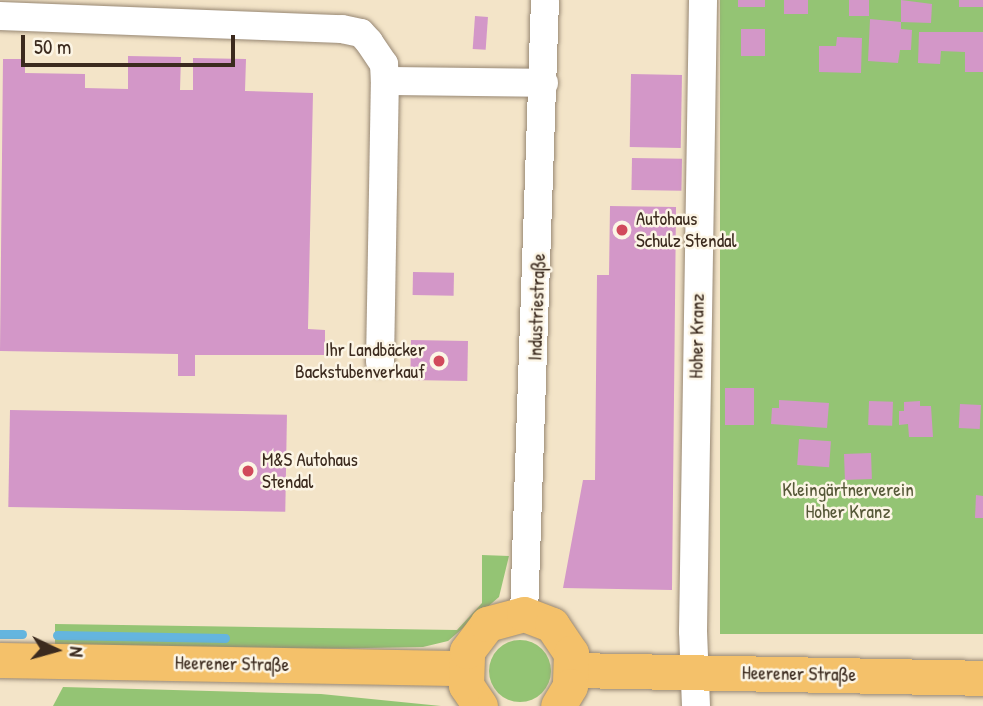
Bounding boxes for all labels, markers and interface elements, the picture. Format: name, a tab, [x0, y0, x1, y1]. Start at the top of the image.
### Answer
scale bar	[24, 21, 238, 65]
text: 50 m	[34, 32, 71, 61]
place label: Autohaus Schulz Stendal	[636, 208, 737, 252]
marker: Autohaus Schulz Stendal	[614, 222, 630, 238]
street label: Industriestraße	[524, 253, 550, 361]
street label: Hoher Kranz	[685, 293, 709, 379]
place label: Ihr Landbäcker Backstubenverkauf	[295, 339, 425, 383]
marker: Ihr Landbäcker Backstubenverkauf	[431, 353, 447, 369]
place label: M&S Autohaus Stendal	[262, 449, 358, 493]
marker: M&S Autohaus Stendal	[240, 463, 256, 479]
park label: Kleingärtnerverein Hoher Kranz	[782, 479, 914, 523]
north arrow	[21, 615, 91, 685]
text: N	[64, 646, 90, 658]
street label: Heerener Straße	[175, 652, 289, 676]
street label: Heerener Straße	[742, 662, 856, 686]

